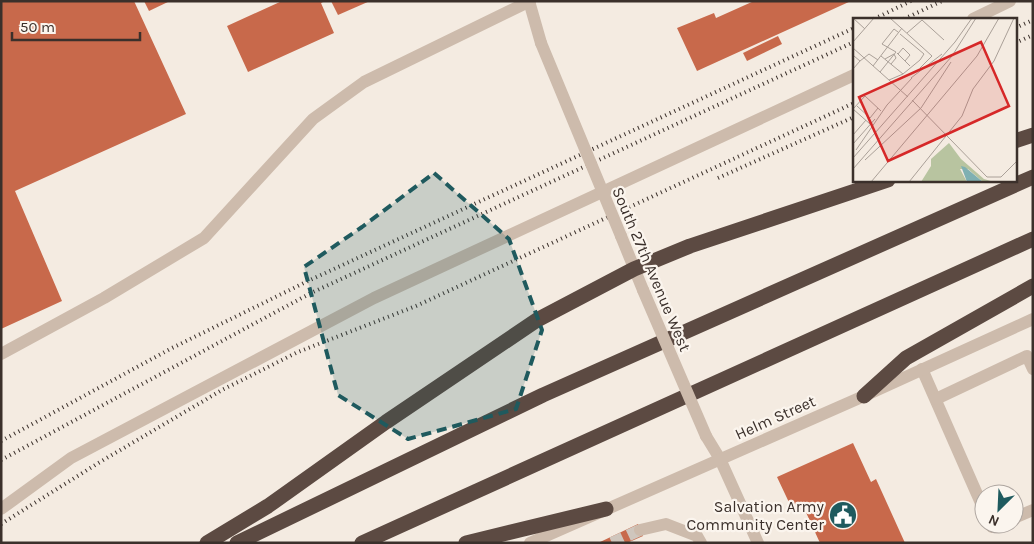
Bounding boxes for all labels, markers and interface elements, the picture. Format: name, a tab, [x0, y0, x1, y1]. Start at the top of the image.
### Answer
scale bar	[12, 10, 140, 42]
text: 50 m	[20, 18, 55, 36]
inset map	[853, 18, 1016, 181]
street label: South 27th Avenue West	[608, 184, 695, 354]
street label: Helm Street	[732, 391, 818, 444]
north arrow	[974, 484, 1024, 534]
place label: Salvation Army Community Center	[686, 497, 825, 534]
public building icon: Salvation Army Community Center	[828, 500, 858, 530]
text: N	[986, 511, 1002, 530]

